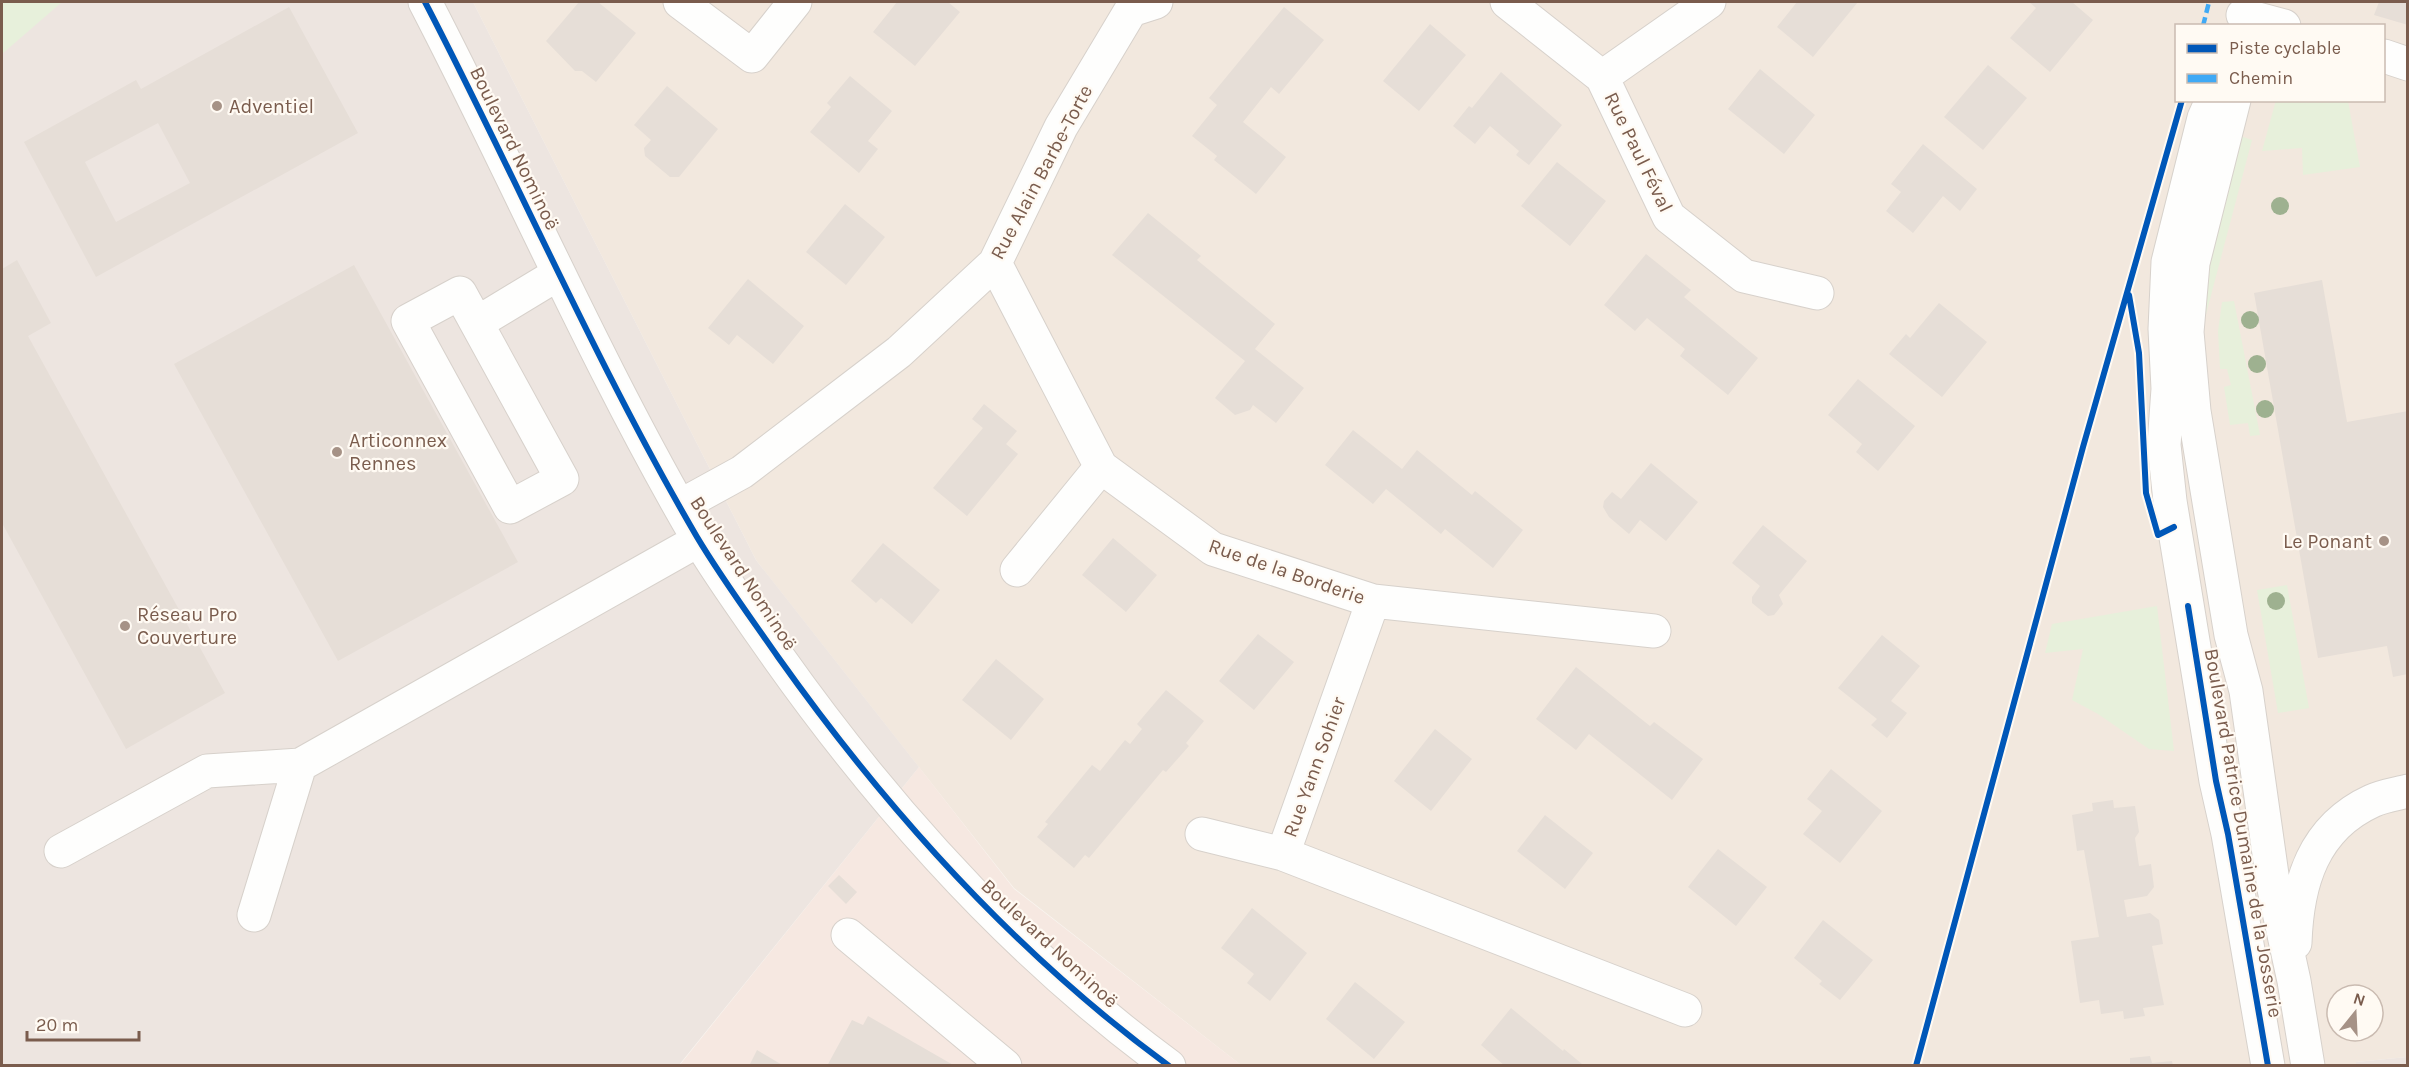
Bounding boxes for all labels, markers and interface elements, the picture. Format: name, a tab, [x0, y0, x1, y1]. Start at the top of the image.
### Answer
legend	[2175, 24, 2385, 102]
text: Piste cyclable	[2229, 37, 2341, 59]
street label: Boulevard Nominoë	[465, 63, 564, 234]
text: Chemin	[2229, 67, 2293, 89]
street label: Rue Alain Barbe-Torte	[986, 81, 1097, 263]
street label: Rue Paul Féval	[1600, 88, 1678, 216]
place label: Adventiel	[229, 95, 314, 118]
marker: Adventiel	[210, 99, 224, 113]
place label: Articonnex Rennes	[349, 429, 447, 475]
marker: Articonnex Rennes	[330, 445, 344, 459]
street label: Boulevard Nominoë	[685, 492, 802, 655]
place label: Le Ponant	[2283, 530, 2372, 553]
street label: Rue de la Borderie	[1206, 534, 1368, 609]
marker: Le Ponant	[2377, 534, 2391, 548]
place label: Réseau Pro Couverture	[137, 603, 237, 649]
marker: Réseau Pro Couverture	[118, 619, 132, 633]
street label: Boulevard Patrice Dumaine de la Josserie	[2200, 647, 2287, 1019]
street label: Rue Yann Sohier	[1278, 693, 1351, 840]
street label: Boulevard Nominoë	[976, 874, 1123, 1013]
north arrow	[2325, 983, 2385, 1043]
text: N	[2351, 988, 2368, 1010]
scale bar	[27, 1004, 140, 1042]
text: 20 m	[36, 1014, 78, 1036]

